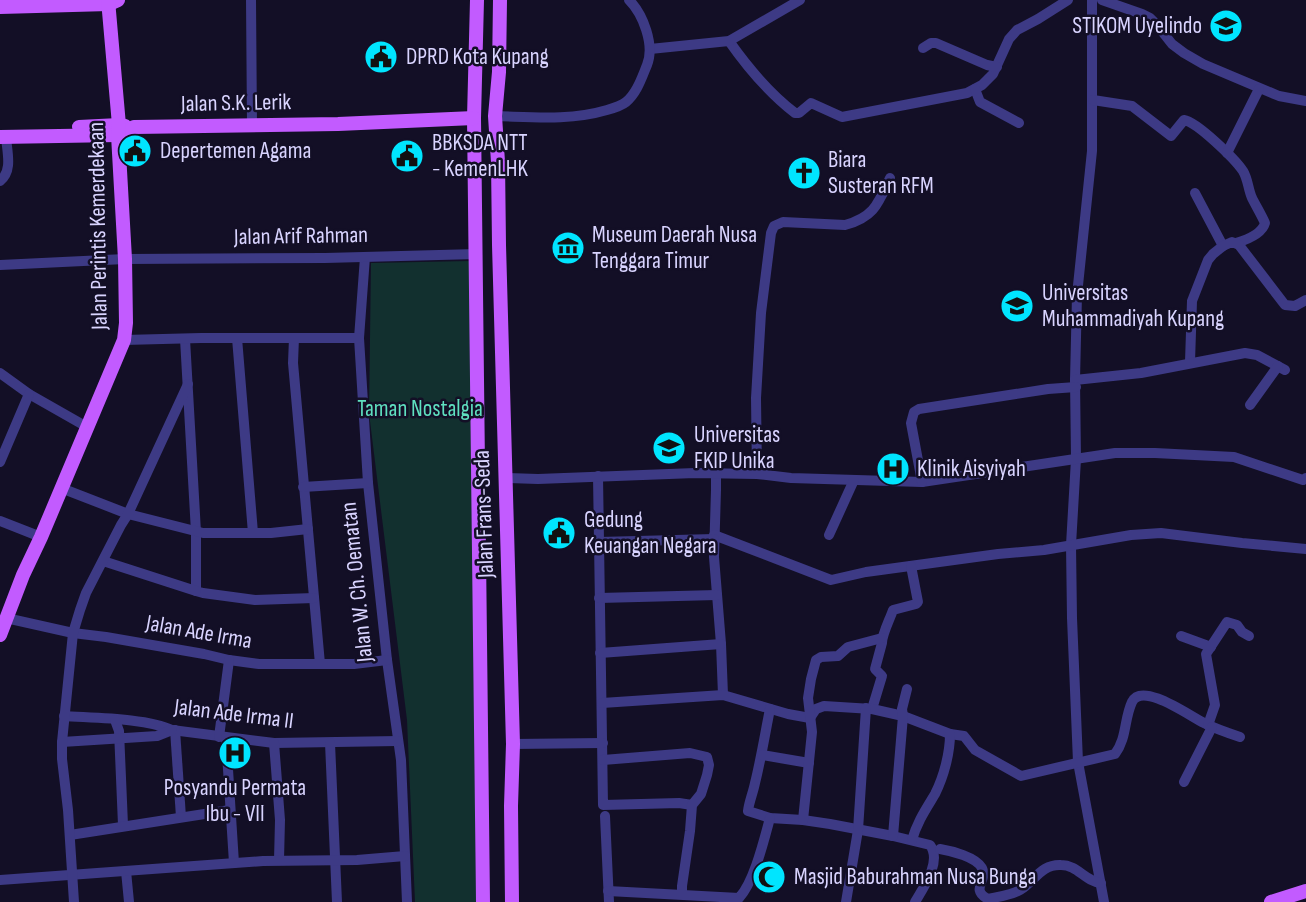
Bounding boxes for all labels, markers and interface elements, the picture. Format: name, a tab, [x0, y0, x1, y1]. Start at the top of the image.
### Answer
school or university icon: STIKOM Uyelindo	[1207, 7, 1245, 45]
place label: STIKOM Uyelindo	[1072, 12, 1202, 40]
public building icon: DPRD Kota Kupang	[362, 38, 400, 76]
place label: DPRD Kota Kupang	[406, 43, 549, 71]
street label: Jalan S.K. Lerik	[180, 88, 292, 118]
street label: Jalan Perintis Kemerdekaan	[82, 122, 114, 331]
place label: BBKSDA NTT - KemenLHK	[432, 129, 528, 183]
public building icon: Depertemen Agama	[116, 132, 154, 170]
place label: Depertemen Agama	[160, 137, 311, 165]
public building icon: BBKSDA NTT - KemenLHK	[388, 137, 426, 175]
place label: Biara Susteran RFM	[828, 146, 934, 200]
church icon: Biara Susteran RFM	[785, 154, 823, 192]
street label: Jalan Arif Rahman	[233, 221, 368, 251]
place label: Museum Daerah Nusa Tenggara Timur	[592, 221, 757, 275]
museum icon: Museum Daerah Nusa Tenggara Timur	[549, 229, 587, 267]
place label: Universitas Muhammadiyah Kupang	[1042, 279, 1224, 333]
school or university icon: Universitas Muhammadiyah Kupang	[998, 287, 1036, 325]
park label: Taman Nostalgia	[357, 395, 483, 423]
place label: Universitas FKIP Unika	[694, 421, 780, 475]
school or university icon: Universitas FKIP Unika	[650, 429, 688, 467]
street label: Jalan Frans-Seda	[468, 450, 500, 579]
hospital icon: Klinik Aisyiyah	[874, 450, 912, 488]
place label: Klinik Aisyiyah	[917, 455, 1026, 483]
street label: Jalan W. Ch. Oematan	[335, 501, 379, 664]
place label: Gedung Keuangan Negara	[584, 506, 717, 560]
public building icon: Gedung Keuangan Negara	[540, 514, 578, 552]
street label: Jalan Ade Irma	[143, 609, 254, 655]
street label: Jalan Ade Irma II	[172, 693, 295, 735]
hospital icon: Posyandu Permata Ibu - VII	[216, 734, 254, 772]
place label: Posyandu Permata Ibu - VII	[164, 774, 306, 828]
mosque icon: Masjid Baburahman Nusa Bunga	[750, 858, 788, 896]
place label: Masjid Baburahman Nusa Bunga	[794, 863, 1036, 891]

